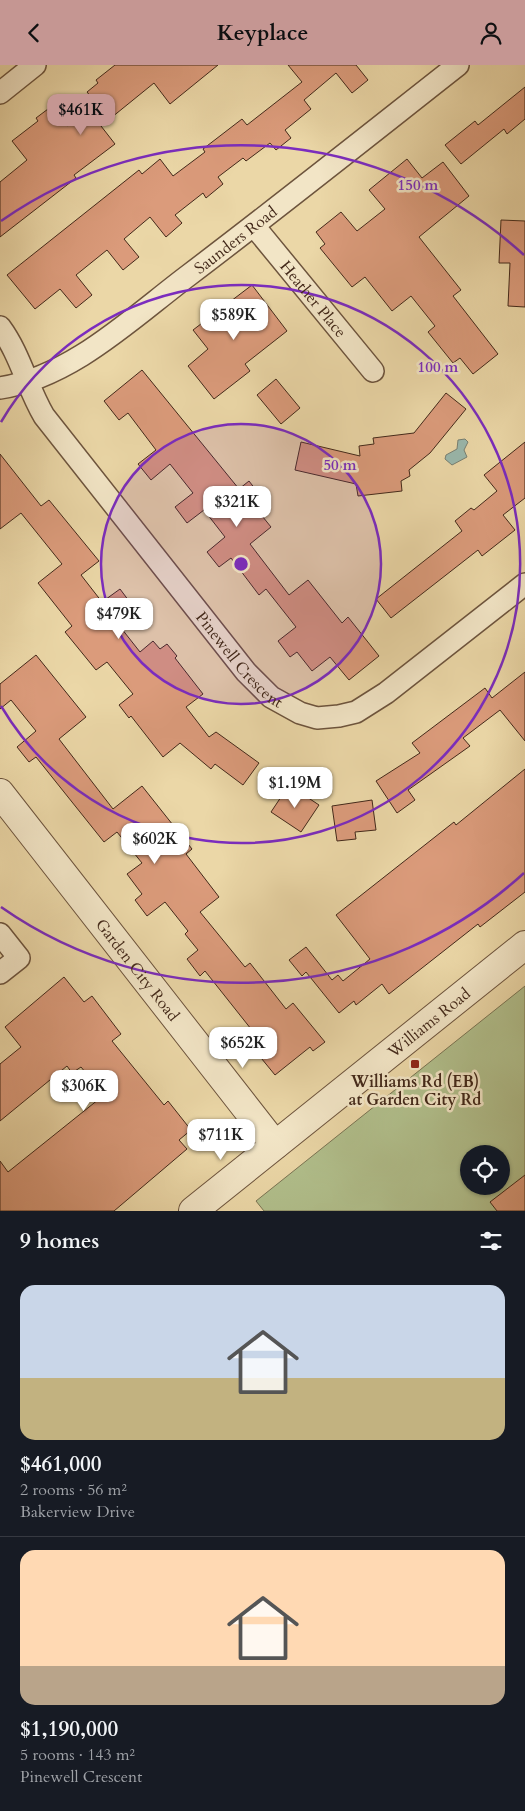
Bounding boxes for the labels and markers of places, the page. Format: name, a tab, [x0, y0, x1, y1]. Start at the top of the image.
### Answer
pin: $461K	[46, 93, 116, 136]
pin: $589K	[199, 299, 269, 341]
pin: $321K	[202, 485, 272, 528]
centre of rings	[232, 555, 250, 573]
pin: $479K	[84, 597, 154, 640]
pin: $1.19M	[254, 767, 336, 809]
pin: $602K	[120, 823, 190, 865]
pin: $652K	[208, 1027, 278, 1069]
marker: Williams Rd (EB) at Garden City Rd	[409, 1058, 421, 1070]
pin: $306K	[49, 1069, 119, 1112]
place label: Williams Rd (EB) at Garden City Rd	[349, 1071, 481, 1111]
pin: $711K	[186, 1119, 256, 1161]

